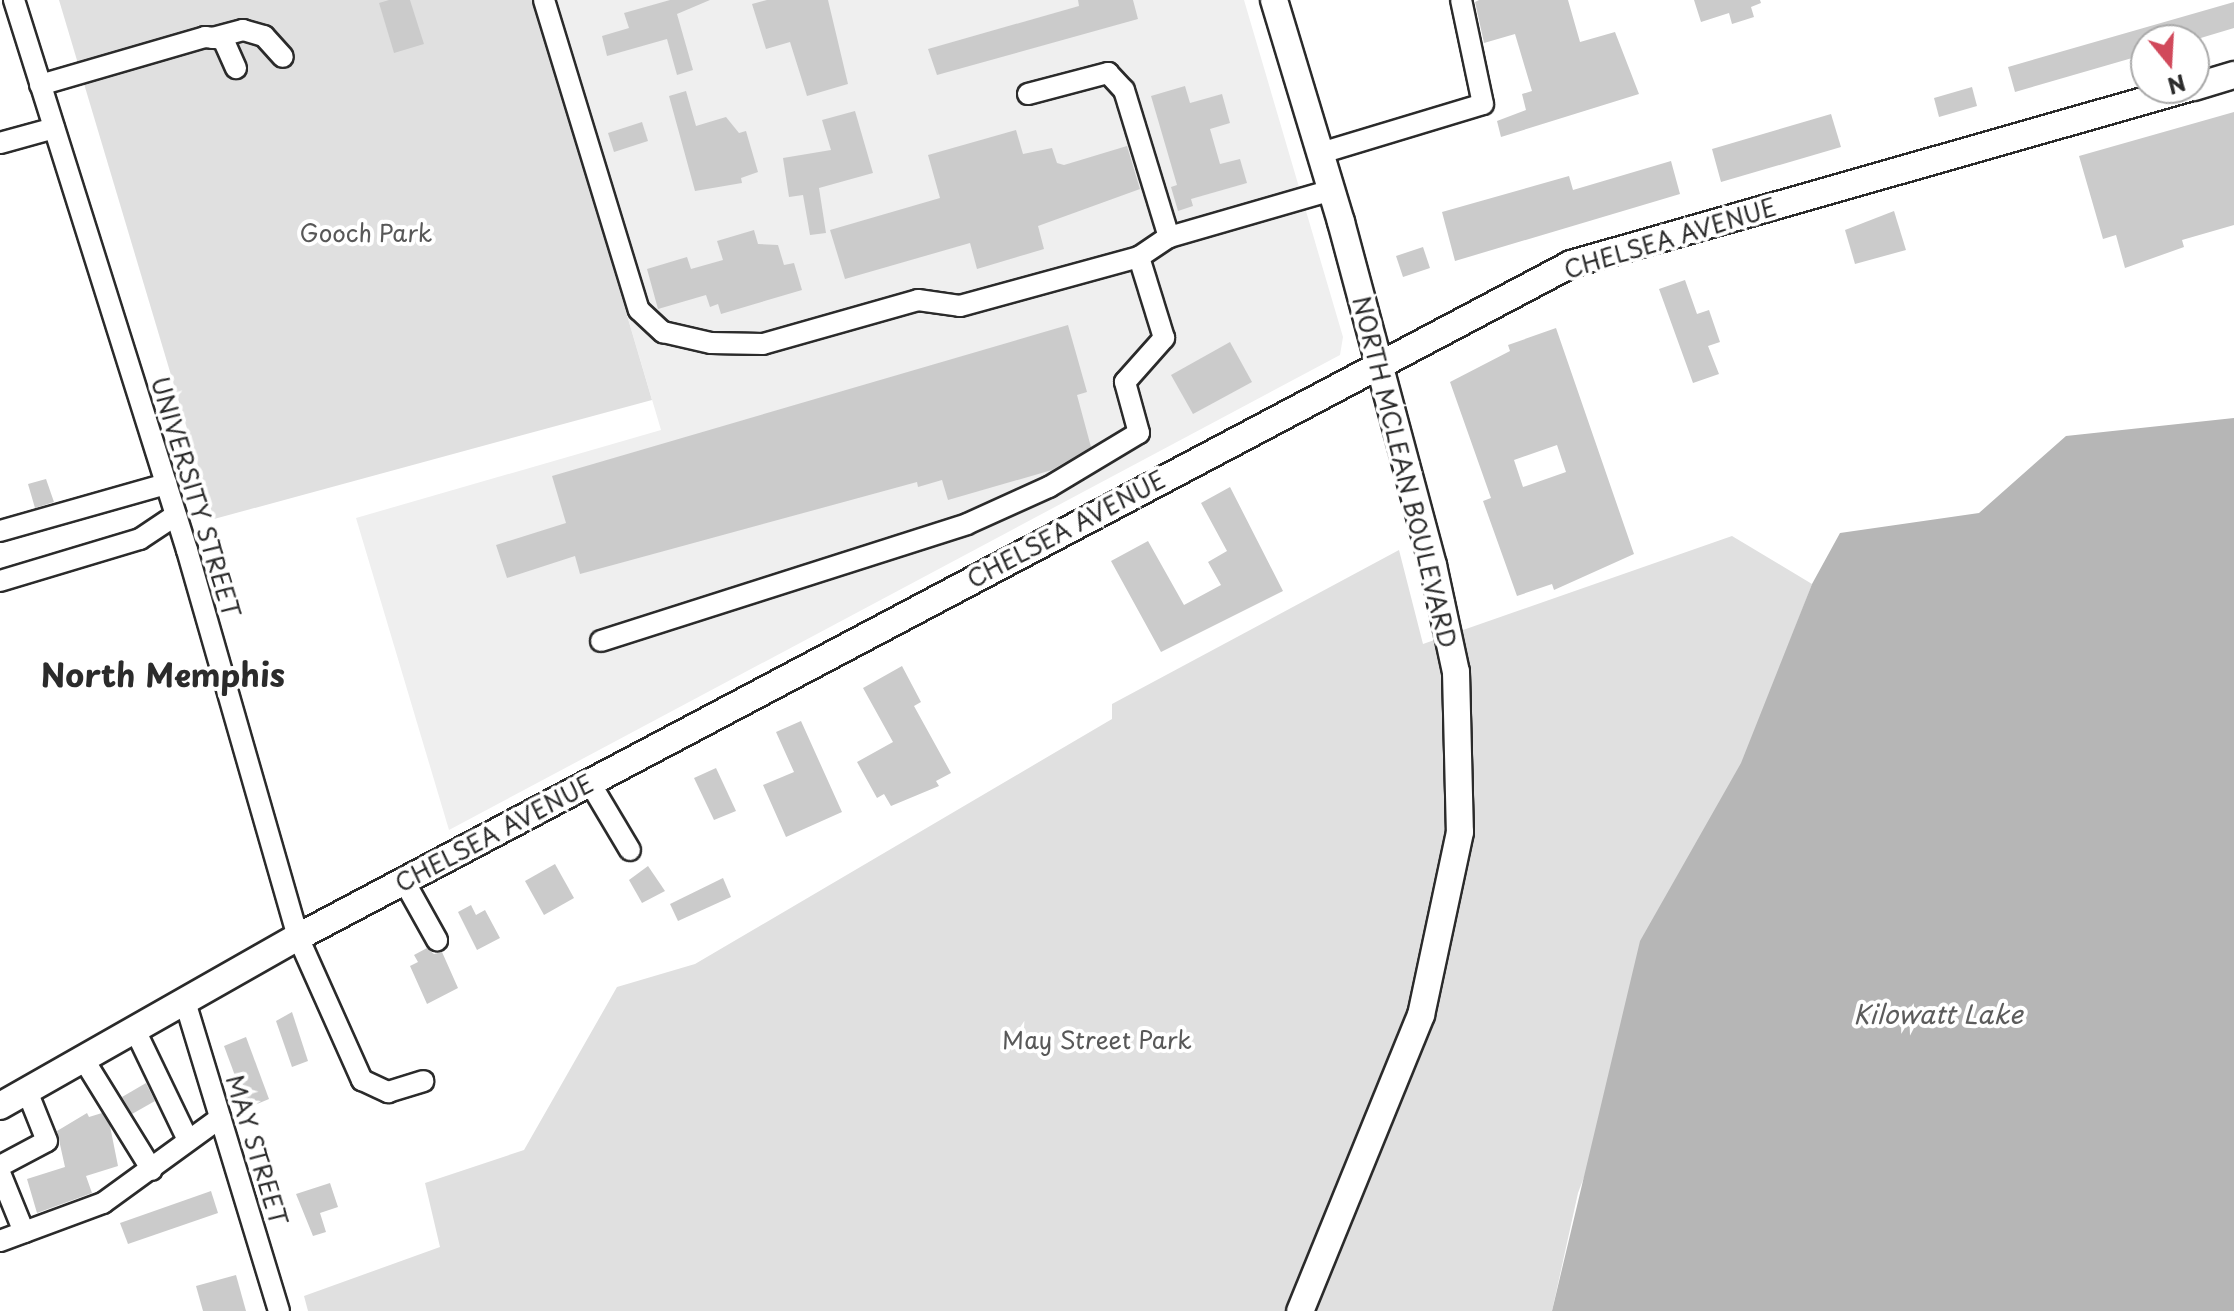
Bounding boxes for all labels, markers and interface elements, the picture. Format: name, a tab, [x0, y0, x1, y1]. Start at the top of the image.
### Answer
north arrow	[2130, 24, 2210, 104]
text: N	[2164, 67, 2190, 104]
street label: CHELSEA AVENUE	[1560, 192, 1780, 284]
park label: Gooch Park	[299, 219, 433, 247]
street label: NORTH MCLEAN BOULEVARD	[1347, 293, 1463, 651]
street label: UNIVERSITY STREET	[146, 373, 246, 621]
street label: CHELSEA AVENUE	[962, 464, 1170, 594]
district label: North Memphis	[40, 655, 286, 693]
street label: CHELSEA AVENUE	[390, 768, 598, 898]
water label: Kilowatt Lake	[1853, 998, 2023, 1030]
park label: May Street Park	[1001, 1026, 1193, 1054]
street label: MAY STREET	[220, 1071, 294, 1229]

